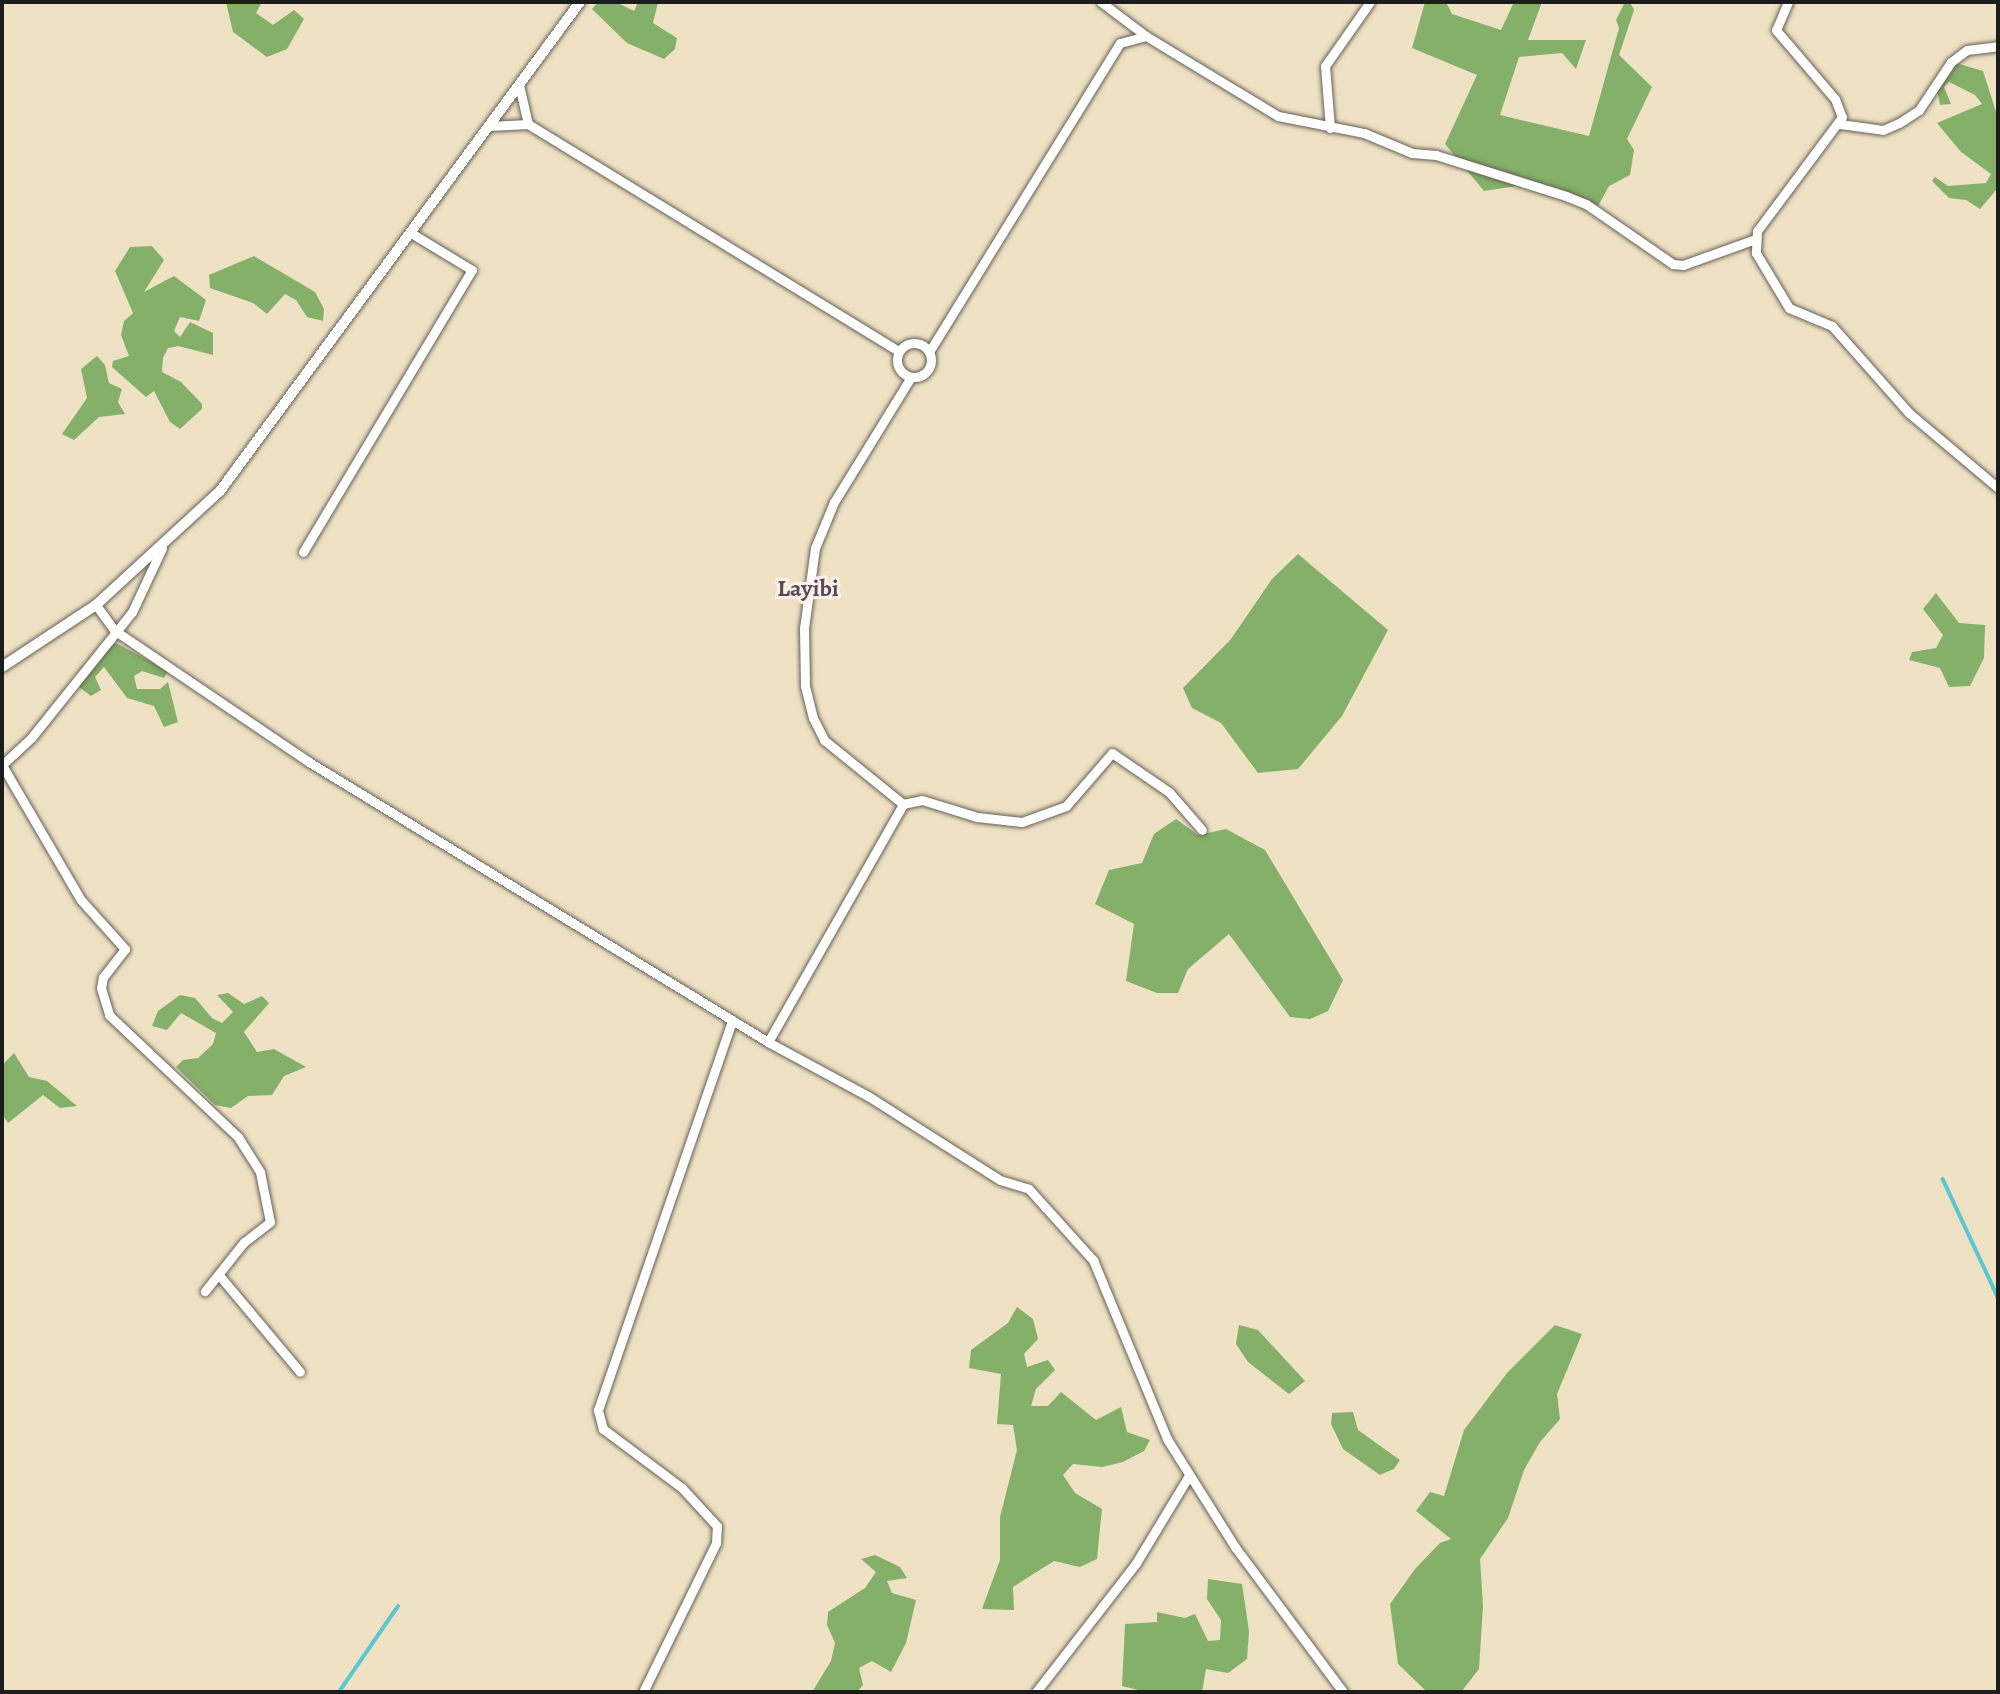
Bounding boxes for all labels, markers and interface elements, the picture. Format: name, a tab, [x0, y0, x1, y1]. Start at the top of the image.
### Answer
district label: Layibi	[777, 575, 839, 603]

